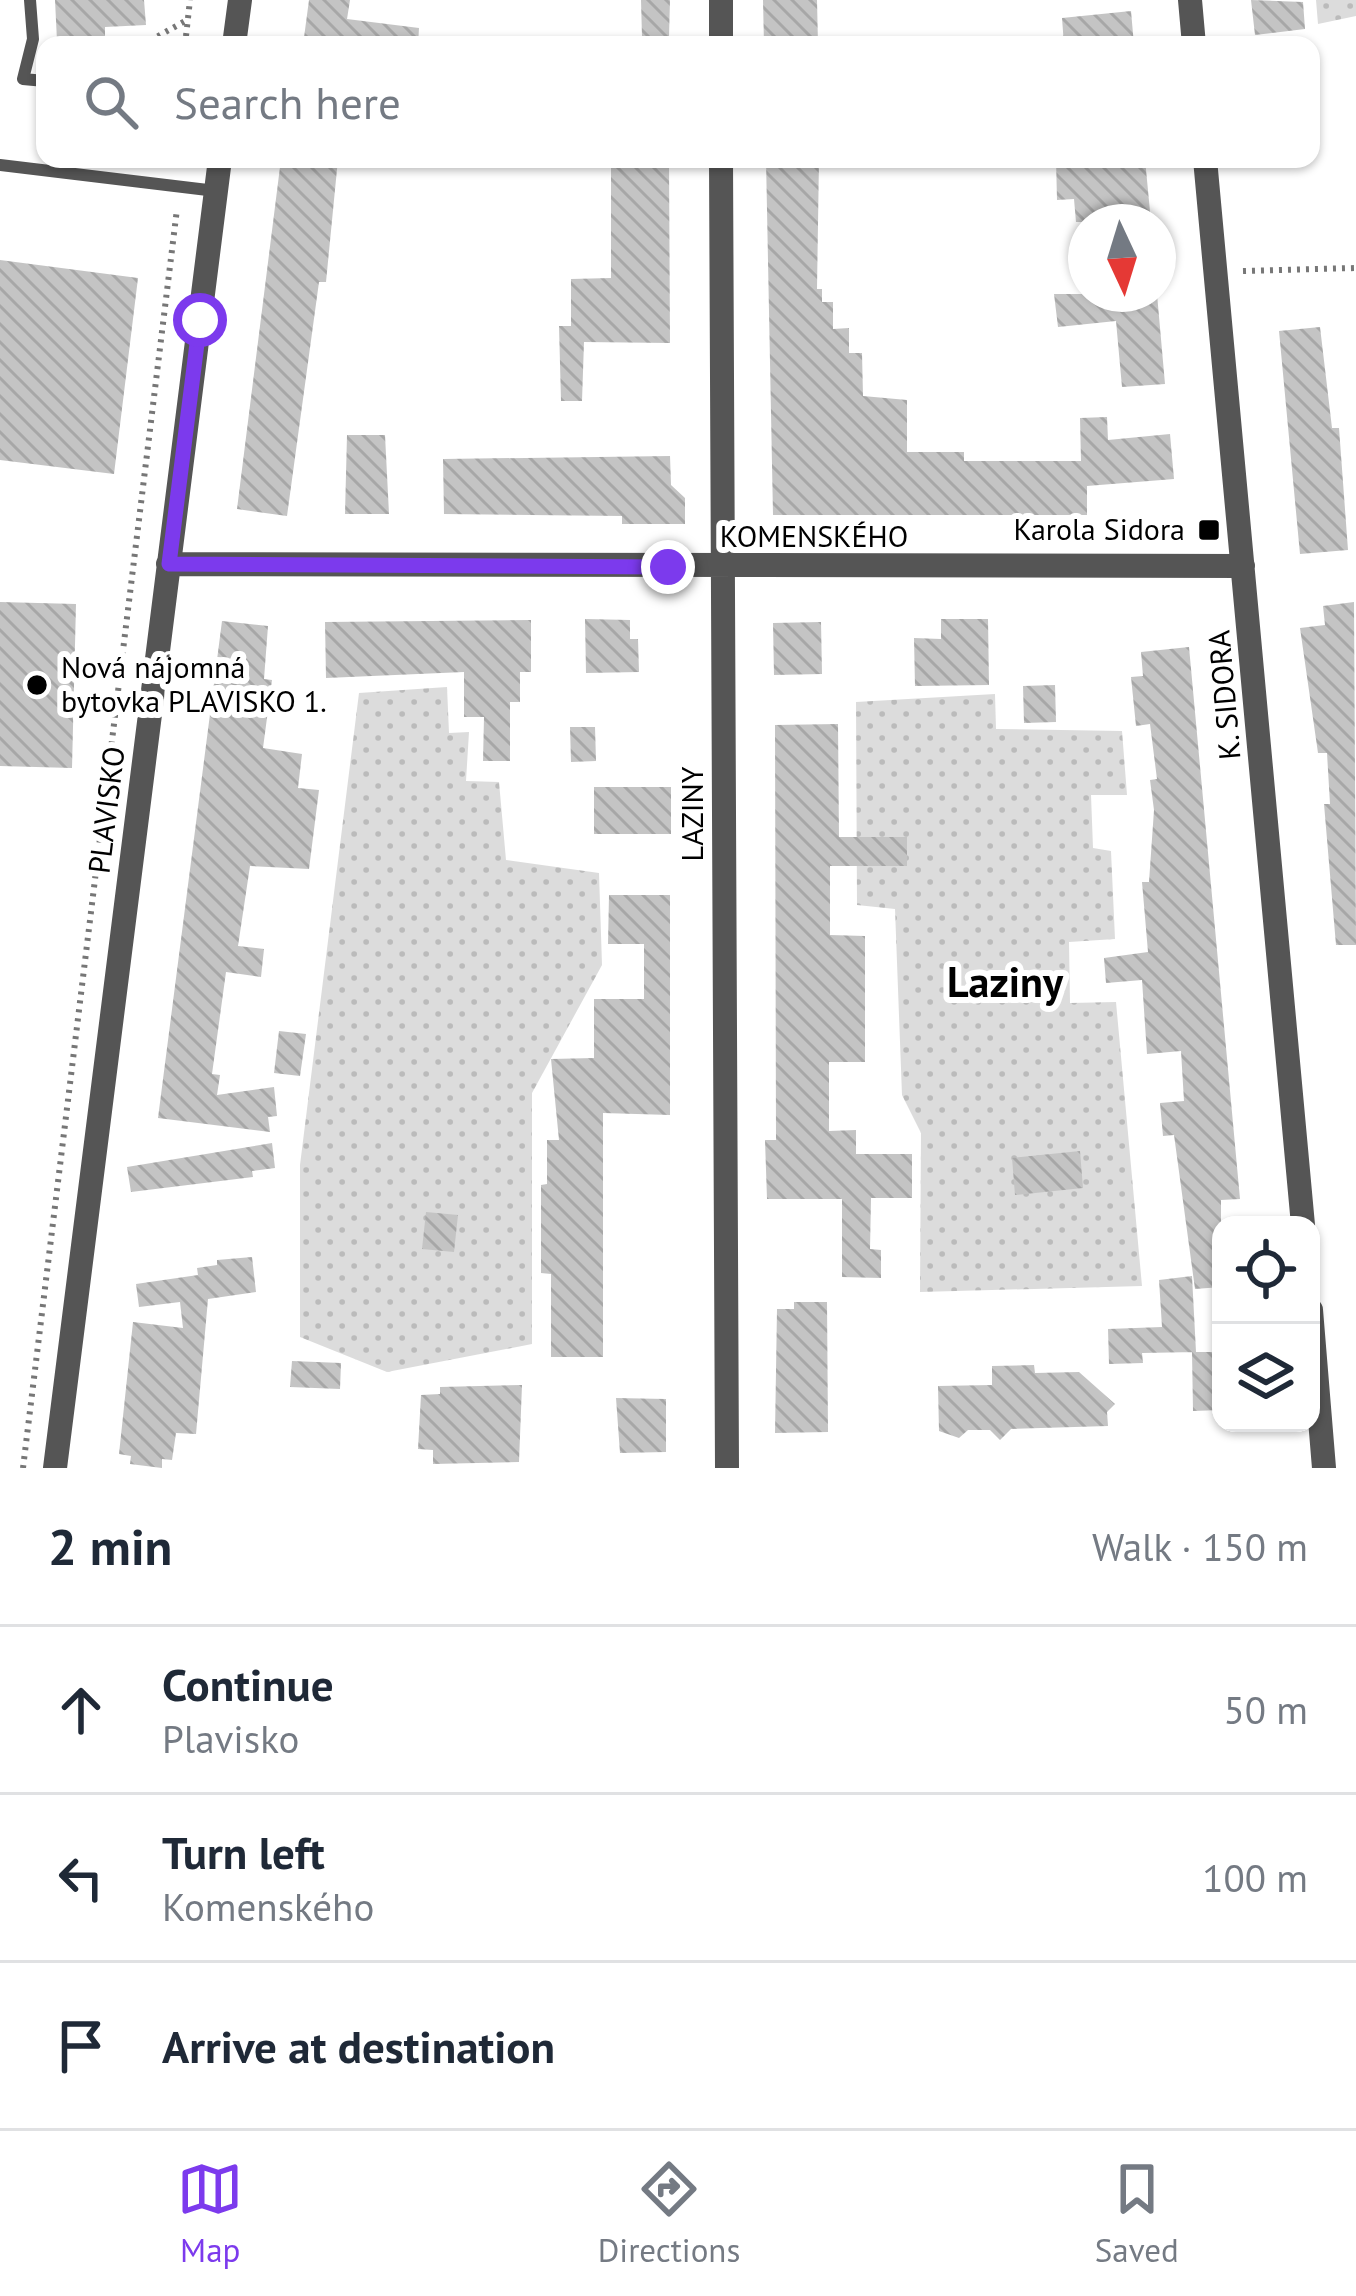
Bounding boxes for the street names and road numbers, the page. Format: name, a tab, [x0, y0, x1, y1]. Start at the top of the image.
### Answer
street label: KOMENSKÉHO	[720, 516, 908, 555]
street label: K. SIDORA	[1198, 628, 1249, 761]
street label: PLAVISKO	[78, 744, 133, 876]
street label: LAZINY	[672, 766, 711, 861]

